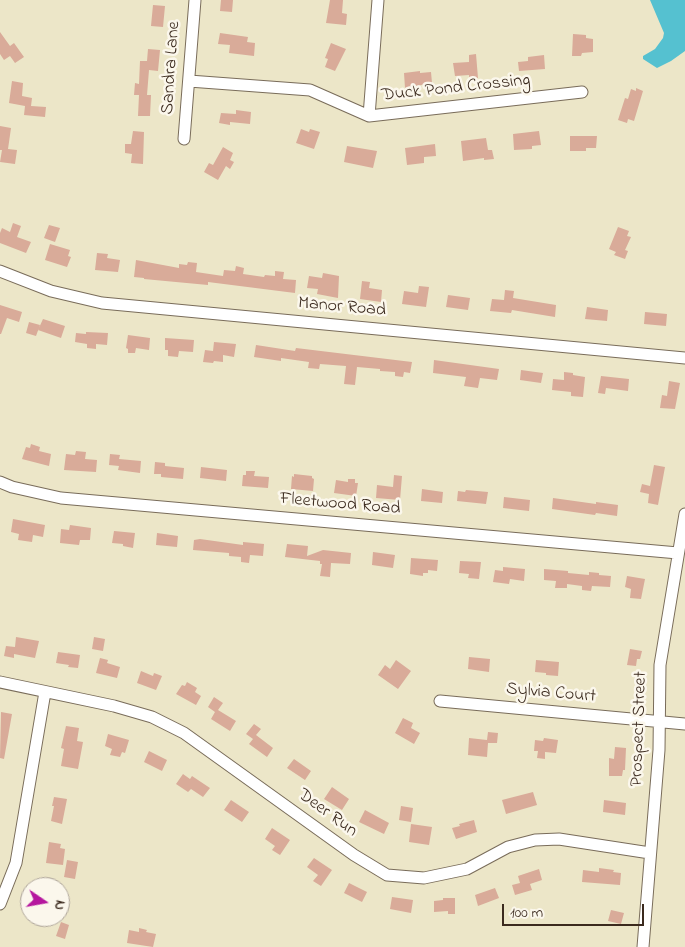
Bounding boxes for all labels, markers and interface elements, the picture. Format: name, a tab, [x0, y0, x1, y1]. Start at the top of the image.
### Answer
street label: Sandra Lane	[158, 21, 186, 115]
street label: Duck Pond Crossing	[381, 70, 531, 108]
street label: Manor Road	[297, 293, 387, 323]
street label: Fleetwood Road	[279, 489, 401, 521]
street label: Prospect Street	[627, 671, 653, 787]
street label: Sylvia Court	[505, 679, 597, 709]
street label: Deer Run	[293, 785, 361, 843]
north arrow	[20, 877, 70, 927]
scale bar	[505, 894, 648, 926]
text: N	[48, 898, 70, 912]
text: 100 m	[510, 902, 543, 924]

